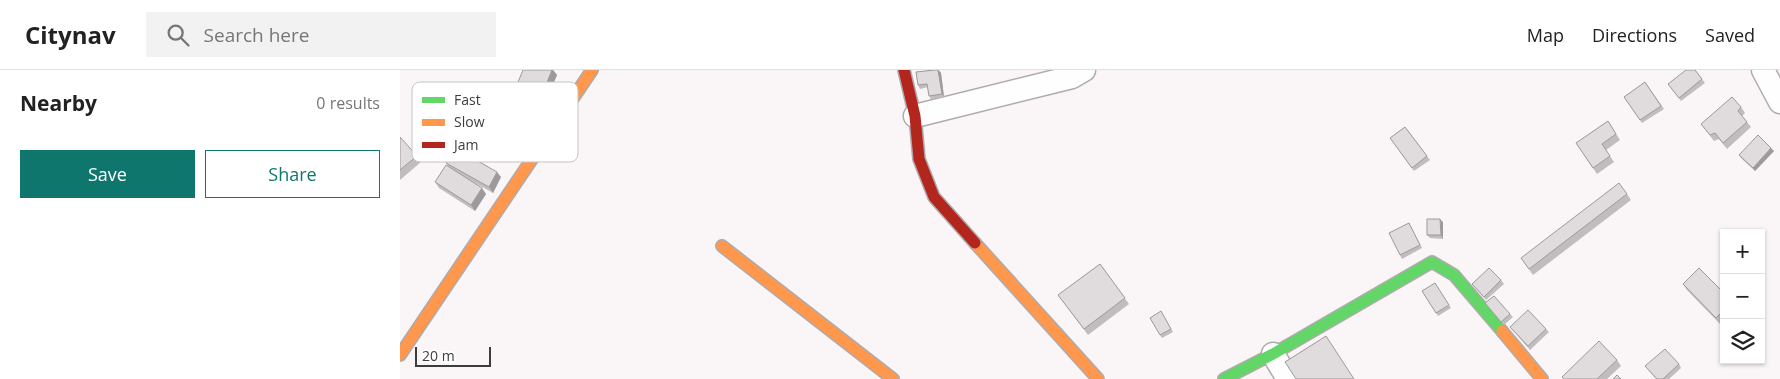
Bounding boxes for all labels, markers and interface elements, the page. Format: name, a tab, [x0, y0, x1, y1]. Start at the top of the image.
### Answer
search box	[146, 12, 496, 57]
text: Citynav	[25, 18, 116, 51]
icon: search	[164, 21, 192, 49]
text: Search here	[204, 22, 309, 48]
text: Map	[1527, 23, 1564, 47]
text: Directions	[1592, 23, 1677, 47]
text: Saved	[1705, 23, 1755, 47]
legend	[412, 82, 578, 162]
text: Nearby	[20, 89, 97, 117]
text: Fast	[454, 90, 481, 109]
text: 0 results	[316, 92, 380, 114]
text: Slow	[454, 112, 485, 131]
text: Jam	[452, 135, 479, 154]
button: Save	[20, 150, 195, 198]
button: Share	[205, 150, 380, 198]
map controls	[1720, 229, 1765, 364]
button: +	[1720, 229, 1765, 274]
button: −	[1720, 274, 1765, 319]
button: layers	[1720, 319, 1765, 364]
scale bar	[415, 344, 491, 367]
text: 20 m	[422, 346, 455, 365]

